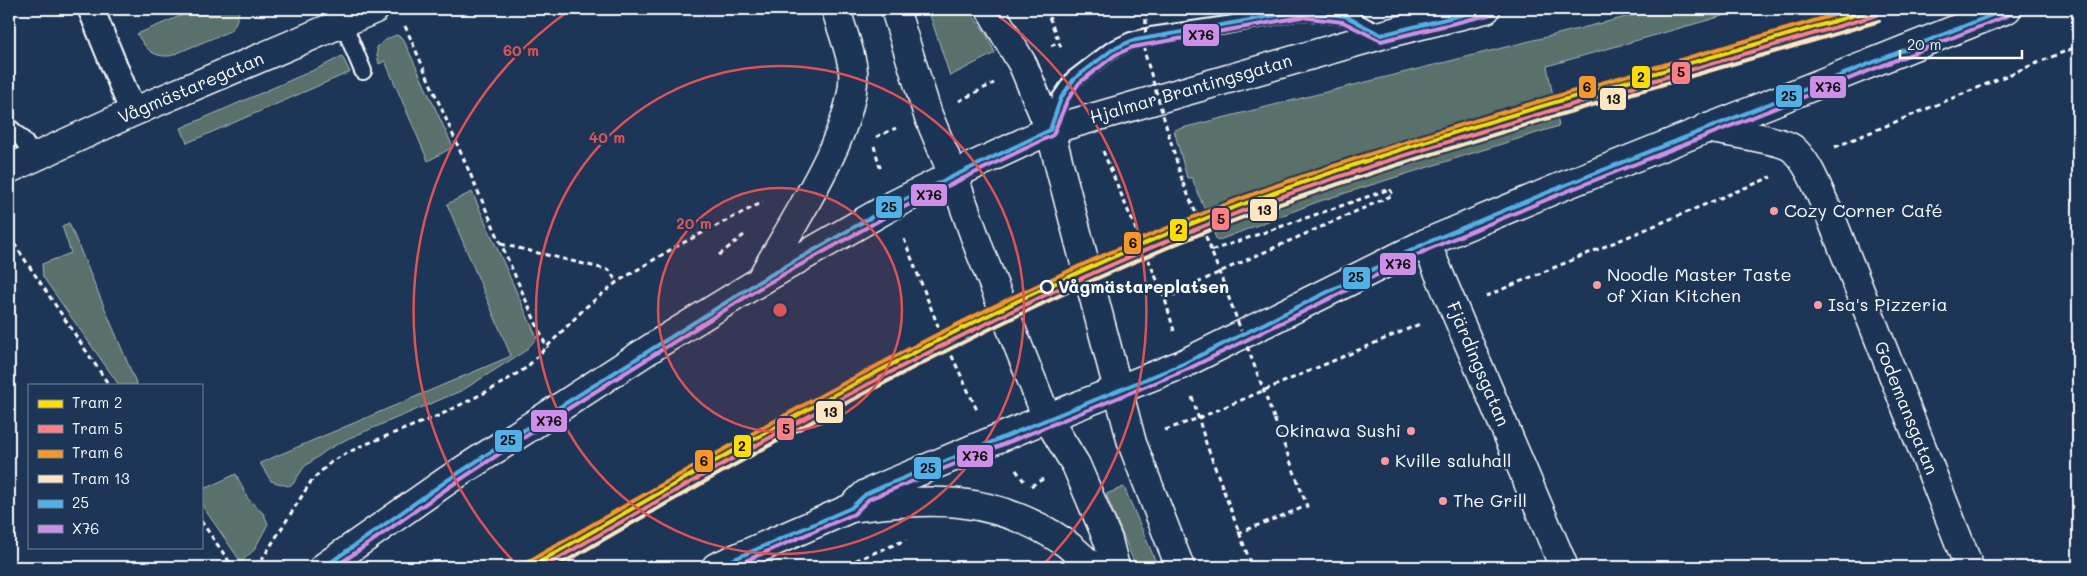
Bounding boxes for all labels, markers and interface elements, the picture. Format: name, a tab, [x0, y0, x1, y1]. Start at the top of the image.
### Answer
line badge: X76	[1182, 23, 1220, 47]
text: X76	[1188, 25, 1214, 44]
scale bar	[1900, 28, 2022, 60]
text: 20 m	[1907, 34, 1941, 54]
text: 60 m	[503, 40, 539, 60]
street label: Vågmästaregatan	[114, 46, 267, 129]
street label: Hjalmar Brantingsgatan	[1087, 48, 1295, 128]
line badge: 5	[1671, 61, 1691, 85]
text: 5	[1677, 62, 1685, 81]
line badge: 2	[1631, 65, 1651, 89]
text: 2	[1637, 67, 1645, 86]
line badge: 6	[1578, 75, 1597, 99]
line badge: X76	[1809, 75, 1847, 99]
text: 6	[1583, 77, 1591, 96]
text: X76	[1815, 77, 1841, 96]
line badge: 25	[1775, 84, 1803, 108]
text: 25	[1781, 86, 1797, 105]
line badge: 13	[1599, 87, 1627, 111]
text: 13	[1606, 89, 1620, 108]
text: 40 m	[589, 127, 625, 147]
line badge: X76	[910, 183, 948, 207]
text: X76	[916, 185, 942, 204]
line badge: 25	[875, 195, 903, 219]
text: 25	[881, 197, 897, 216]
line badge: 13	[1249, 198, 1278, 222]
place label: Cozy Corner Café	[1784, 198, 1943, 222]
text: 13	[1257, 200, 1271, 219]
marker: Cozy Corner Café	[1768, 205, 1780, 217]
line badge: 5	[1211, 207, 1230, 231]
text: 5	[1217, 209, 1225, 228]
text: 20 m	[676, 213, 712, 233]
line badge: 2	[1169, 218, 1188, 242]
text: 2	[1175, 219, 1183, 238]
line badge: 6	[1123, 231, 1142, 255]
text: 6	[1129, 233, 1137, 252]
line badge: X76	[1379, 252, 1417, 276]
text: X76	[1385, 254, 1411, 273]
place label: Noodle Master Taste of Xian Kitchen	[1607, 262, 1792, 307]
line badge: 25	[1342, 266, 1371, 290]
text: 25	[1348, 267, 1364, 286]
place label: Vågmästareplatsen	[1058, 274, 1229, 298]
marker: Noodle Master Taste of Xian Kitchen	[1591, 279, 1603, 291]
marker: Vågmästareplatsen	[1040, 280, 1054, 294]
place label: Isa's Pizzeria	[1828, 292, 1948, 316]
street label: Fjärdingsgatan	[1442, 298, 1516, 430]
marker: Isa's Pizzeria	[1812, 299, 1824, 311]
centre of rings	[771, 301, 789, 319]
street label: Godemansgatan	[1869, 337, 1945, 478]
legend	[28, 384, 202, 548]
text: Tram 2	[72, 392, 122, 412]
line badge: 13	[815, 400, 844, 424]
text: 13	[823, 402, 837, 421]
line badge: X76	[530, 409, 568, 433]
text: X76	[536, 411, 562, 430]
line badge: 5	[776, 417, 795, 441]
text: Tram 5	[72, 418, 123, 438]
place label: Okinawa Sushi	[1275, 418, 1401, 442]
text: 5	[782, 419, 790, 438]
marker: Okinawa Sushi	[1405, 425, 1417, 437]
line badge: 25	[494, 429, 523, 453]
text: 25	[500, 430, 516, 449]
line badge: 2	[733, 434, 752, 458]
text: 2	[738, 436, 746, 455]
text: Tram 6	[72, 442, 123, 462]
line badge: X76	[956, 444, 994, 468]
text: X76	[962, 446, 988, 465]
place label: Kville saluhall	[1395, 448, 1512, 472]
line badge: 6	[694, 449, 714, 473]
text: 6	[700, 451, 708, 470]
marker: Kville saluhall	[1379, 455, 1391, 467]
line badge: 25	[913, 456, 942, 480]
text: 25	[920, 458, 936, 477]
text: Tram 13	[72, 468, 130, 488]
place label: The Grill	[1453, 488, 1527, 512]
text: 25	[72, 492, 89, 512]
marker: The Grill	[1437, 495, 1449, 507]
text: X76	[72, 518, 99, 538]

